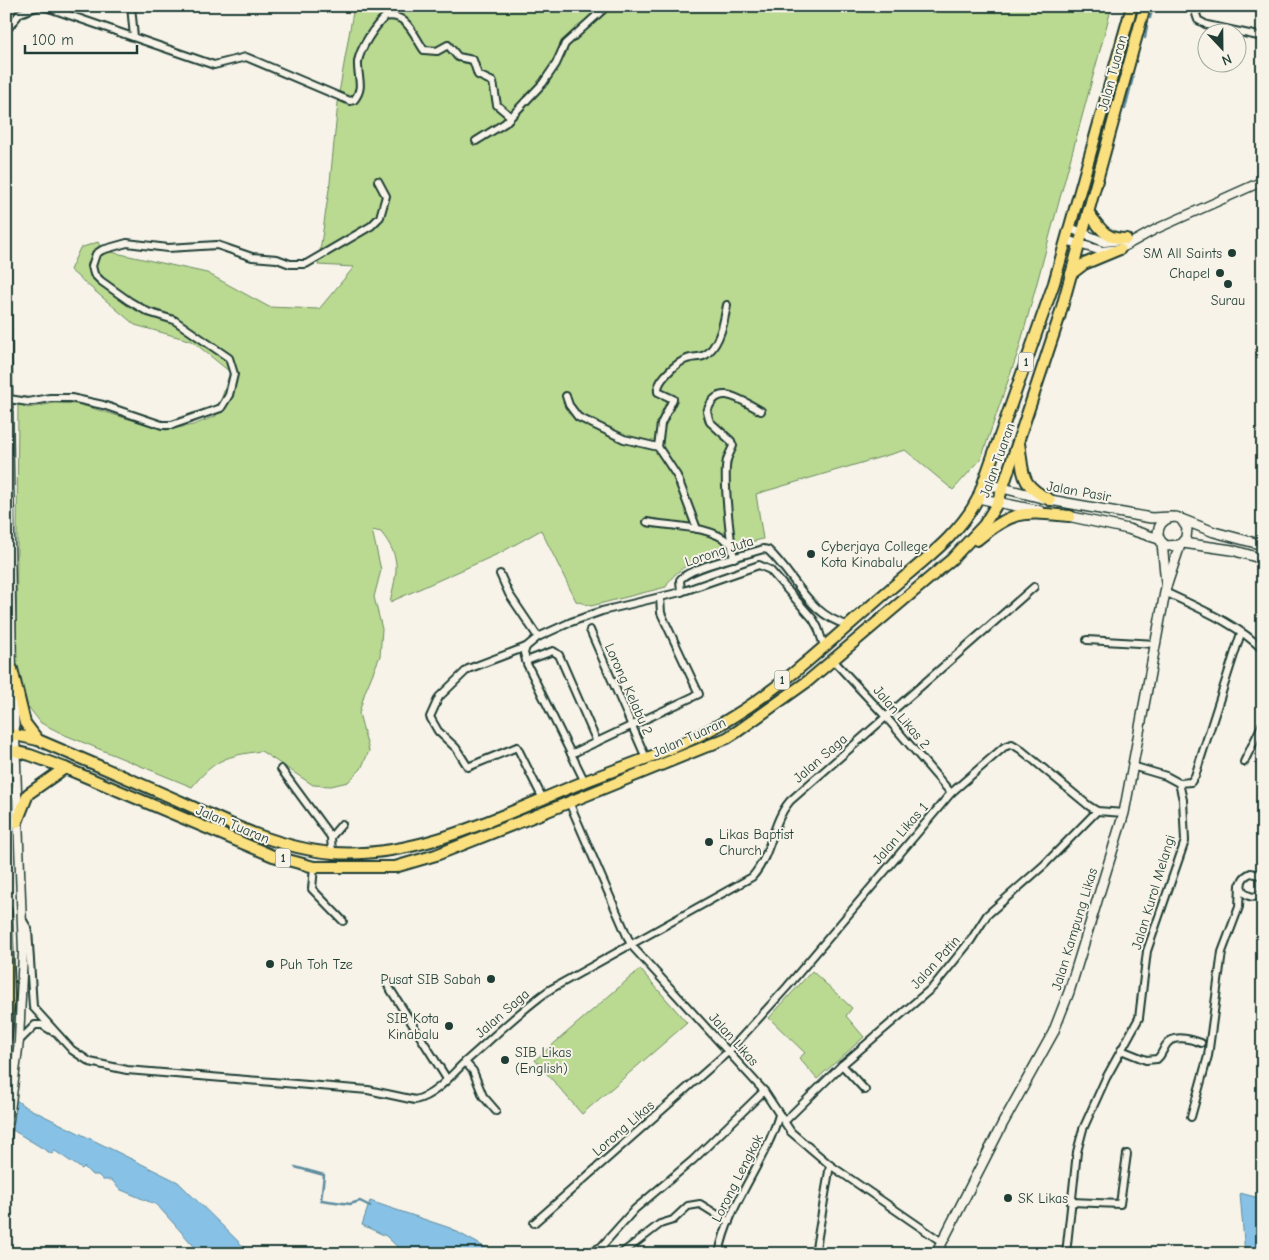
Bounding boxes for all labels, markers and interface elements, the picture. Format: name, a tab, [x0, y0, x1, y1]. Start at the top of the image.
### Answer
scale bar	[25, 22, 138, 54]
north arrow	[1196, 22, 1246, 72]
text: 100 m	[32, 31, 74, 49]
street label: Jalan Tuaran	[1094, 33, 1131, 113]
text: N	[1219, 50, 1234, 69]
place label: SM All Saints	[1143, 245, 1222, 262]
marker: SM All Saints	[1226, 247, 1238, 259]
place label: Chapel	[1169, 265, 1210, 282]
marker: Chapel	[1214, 267, 1226, 279]
marker: Surau	[1222, 278, 1234, 290]
place label: Surau	[1211, 292, 1245, 309]
road number: 1	[1018, 352, 1034, 372]
street label: Jalan Tuaran	[976, 420, 1019, 500]
street label: Jalan Pasir	[1045, 477, 1113, 506]
street label: Lorong Juta	[683, 532, 756, 571]
place label: Cyberjaya College Kota Kinabalu	[821, 538, 928, 571]
marker: Cyberjaya College Kota Kinabalu	[805, 548, 817, 560]
street label: Lorong Kelabu 2	[601, 641, 656, 738]
road number: 1	[774, 670, 790, 690]
street label: Jalan Likas 2	[870, 682, 934, 752]
street label: Jalan Tuaran	[650, 714, 728, 761]
street label: Jalan Saga	[790, 730, 851, 786]
street label: Jalan Likas 1	[869, 799, 932, 868]
street label: Jalan Tuaran	[193, 801, 272, 848]
place label: Likas Baptist Church	[719, 826, 795, 859]
street label: Jalan Kurol Melangi	[1128, 833, 1179, 952]
marker: Likas Baptist Church	[703, 836, 715, 848]
road number: 1	[276, 848, 290, 868]
street label: Jalan Kampung Likas	[1048, 866, 1101, 992]
street label: Jalan Patin	[907, 932, 964, 992]
place label: Puh Toh Tze	[280, 956, 353, 973]
marker: Puh Toh Tze	[264, 958, 276, 970]
place label: Pusat SIB Sabah	[381, 971, 481, 988]
marker: Pusat SIB Sabah	[485, 973, 497, 985]
street label: Jalan Saga	[472, 985, 533, 1041]
street label: Jalan Likas	[705, 1009, 762, 1070]
place label: SIB Kota Kinabalu	[386, 1010, 439, 1043]
marker: SIB Kota Kinabalu	[443, 1020, 455, 1032]
place label: SIB Likas (English)	[515, 1044, 571, 1077]
marker: SIB Likas (English)	[499, 1054, 511, 1066]
street label: Lorong Likas	[589, 1097, 658, 1160]
street label: Lorong Lengkok	[708, 1131, 767, 1225]
place label: SK Likas	[1018, 1190, 1068, 1207]
marker: SK Likas	[1002, 1192, 1014, 1204]

